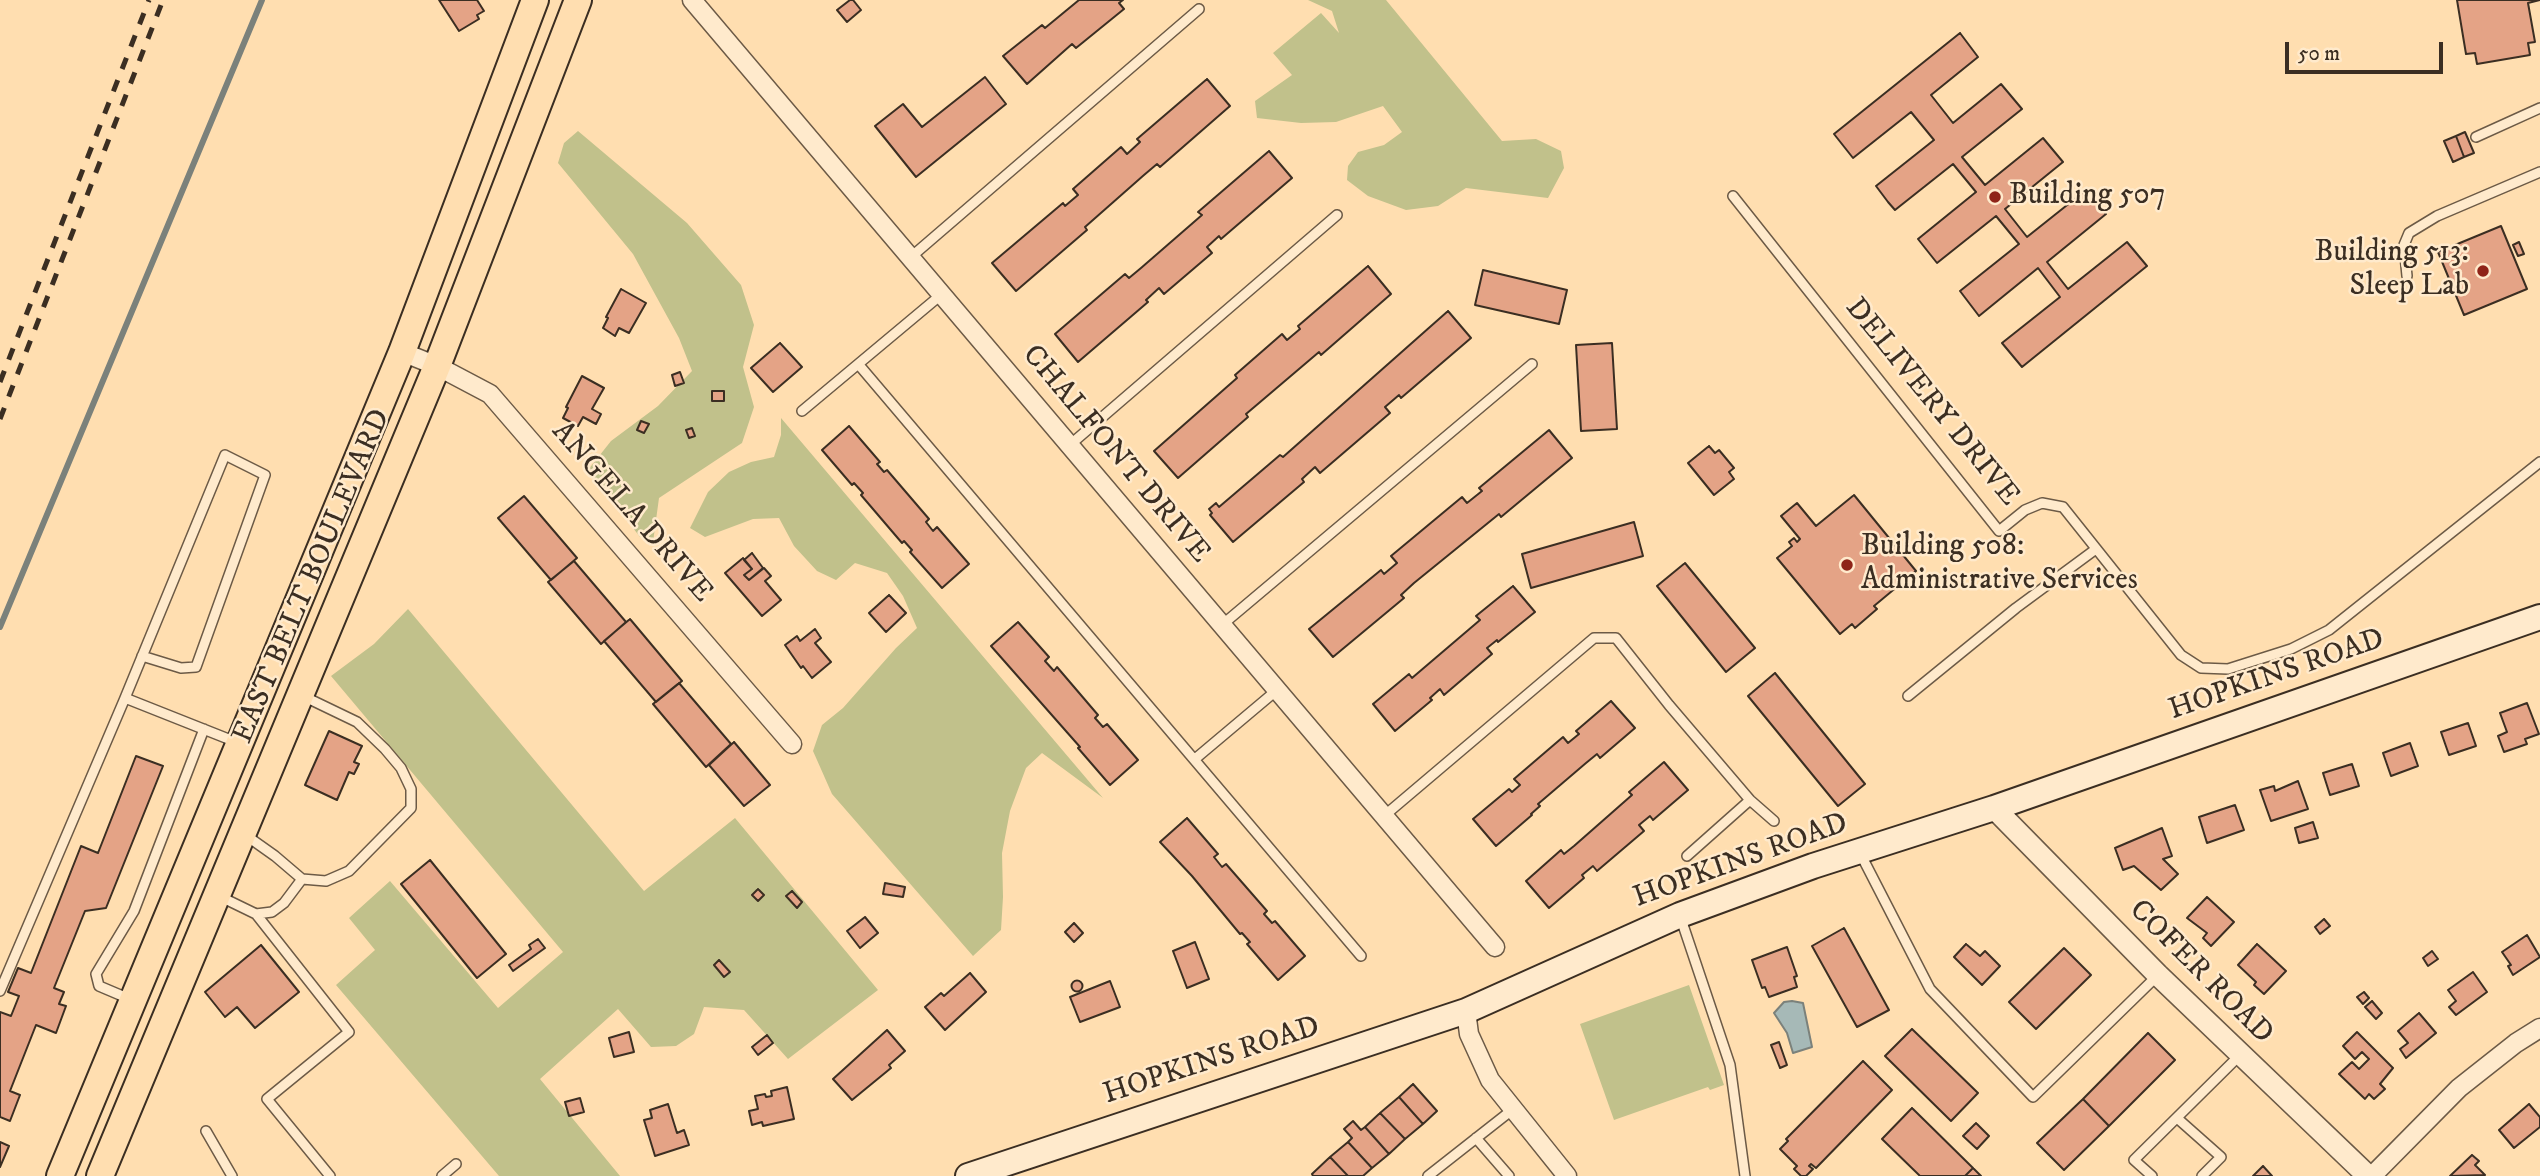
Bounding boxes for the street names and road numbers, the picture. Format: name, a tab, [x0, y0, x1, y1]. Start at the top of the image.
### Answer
street label: DELIVERY DRIVE	[1836, 292, 2026, 514]
street label: CHALFONT DRIVE	[1013, 339, 1217, 571]
street label: EAST BELT BOULEVARD	[226, 405, 400, 749]
street label: ANGELA DRIVE	[543, 415, 719, 611]
street label: HOPKINS ROAD	[2165, 622, 2389, 730]
street label: HOPKINS ROAD	[1629, 807, 1853, 917]
street label: COFER ROAD	[2120, 893, 2280, 1053]
street label: HOPKINS ROAD	[1099, 1010, 1325, 1114]

